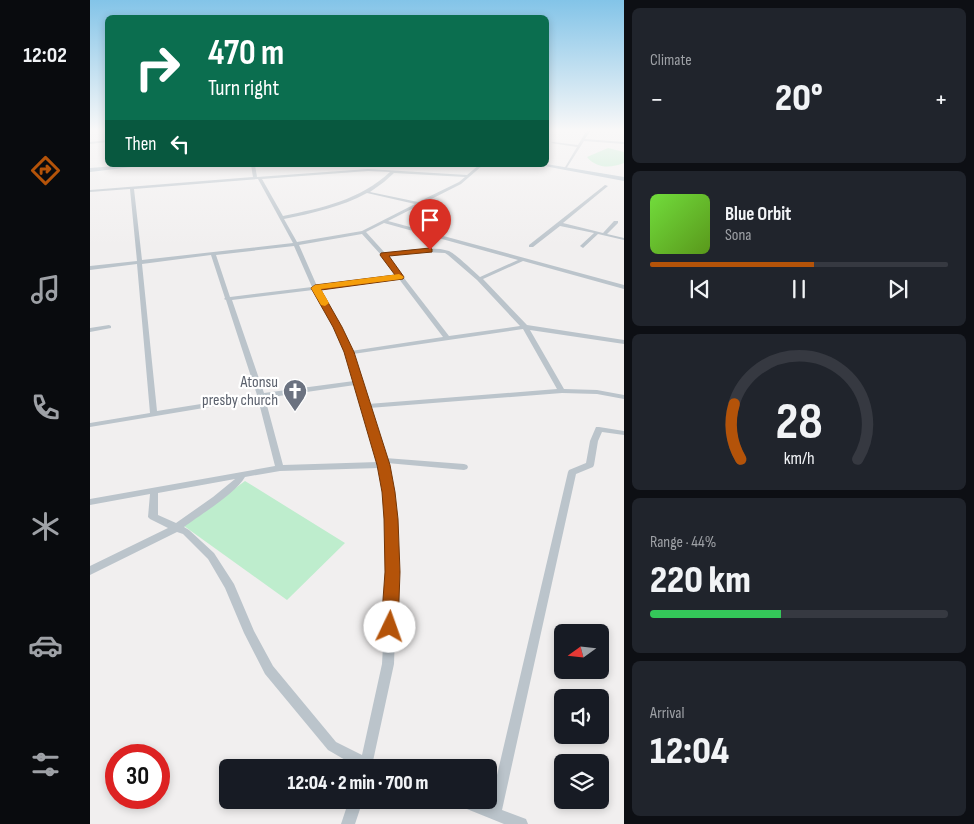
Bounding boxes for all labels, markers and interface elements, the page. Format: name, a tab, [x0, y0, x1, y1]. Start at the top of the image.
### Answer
text: 470 m	[208, 32, 284, 75]
icon: right	[125, 35, 190, 100]
text: 12:02	[23, 42, 67, 69]
text: Climate	[650, 51, 692, 70]
text: Turn right	[208, 75, 279, 102]
text: 20°	[775, 76, 823, 121]
text: −	[650, 83, 664, 116]
text: +	[934, 83, 948, 116]
icon: left	[166, 130, 194, 158]
text: Then	[125, 133, 156, 156]
icon: directions	[28, 153, 63, 188]
pin	[409, 199, 451, 250]
text: Blue Orbit	[725, 203, 791, 226]
icon: arrive	[416, 206, 444, 234]
text: Sona	[725, 226, 752, 245]
icon: music	[28, 272, 63, 307]
icon: previous	[686, 275, 714, 303]
icon: pause	[785, 275, 813, 303]
icon: next	[884, 275, 912, 303]
place label: Atonsu presby church	[202, 373, 278, 410]
church icon: Atonsu presby church	[282, 378, 308, 412]
icon: phone	[28, 390, 63, 425]
text: 28	[775, 391, 823, 454]
text: km/h	[784, 448, 814, 469]
icon: climate	[28, 509, 63, 544]
text: Range · 44%	[650, 533, 716, 552]
text: 220 km	[650, 558, 751, 603]
position arrow	[363, 600, 415, 652]
north arrow	[554, 624, 609, 679]
map controls	[554, 624, 609, 809]
icon: car	[28, 628, 63, 663]
button: sound	[554, 689, 609, 744]
text: Arrival	[650, 704, 684, 723]
text: 12:04	[650, 729, 729, 774]
speed limit sign: 30	[105, 744, 170, 809]
icon: filters	[28, 747, 63, 782]
button: layers	[554, 754, 609, 809]
text: 12:04 · 2 min · 700 m	[288, 772, 428, 795]

